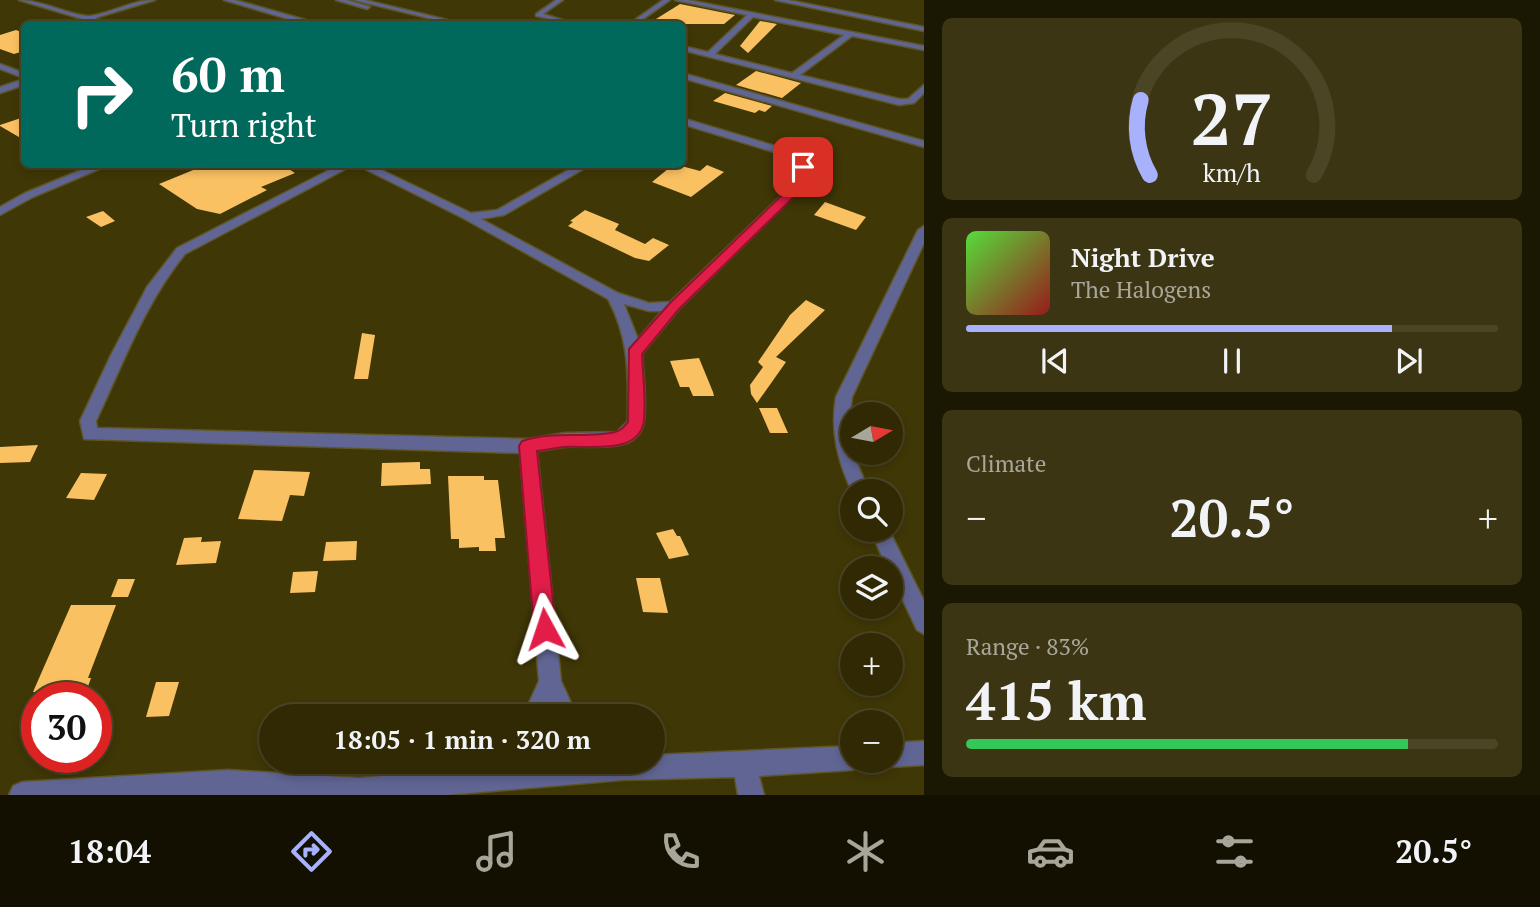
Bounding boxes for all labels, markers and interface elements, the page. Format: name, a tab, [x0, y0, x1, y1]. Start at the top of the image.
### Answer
text: 60 m	[171, 41, 285, 106]
icon: right	[56, 49, 147, 140]
text: 27	[1191, 69, 1273, 166]
text: Turn right	[171, 104, 317, 146]
pin	[773, 137, 833, 197]
icon: arrive	[784, 148, 822, 186]
text: km/h	[1203, 156, 1261, 189]
text: Night Drive	[1071, 240, 1215, 274]
text: The Halogens	[1071, 274, 1211, 305]
icon: previous	[1036, 342, 1074, 380]
icon: pause	[1213, 342, 1251, 380]
icon: next	[1390, 342, 1428, 380]
north arrow	[840, 402, 903, 466]
map controls	[840, 402, 903, 773]
text: Climate	[966, 448, 1046, 479]
button: search	[840, 479, 903, 542]
text: 20.5°	[1169, 483, 1295, 552]
text: −	[966, 493, 986, 543]
text: +	[1478, 493, 1498, 543]
button: layers	[840, 556, 903, 619]
position arrow	[508, 592, 582, 666]
text: Range · 83%	[966, 631, 1089, 662]
button: +	[840, 633, 903, 696]
text: 415 km	[966, 666, 1147, 735]
speed limit sign: 30	[21, 682, 112, 773]
button: −	[840, 710, 903, 773]
text: 18:05 · 1 min · 320 m	[333, 722, 591, 756]
icon: directions	[287, 827, 336, 876]
icon: music	[472, 827, 521, 876]
icon: phone	[656, 827, 705, 876]
icon: climate	[841, 827, 890, 876]
icon: car	[1026, 827, 1075, 876]
icon: filters	[1210, 827, 1259, 876]
text: 18:04	[68, 830, 151, 872]
text: 20.5°	[1395, 830, 1472, 872]

